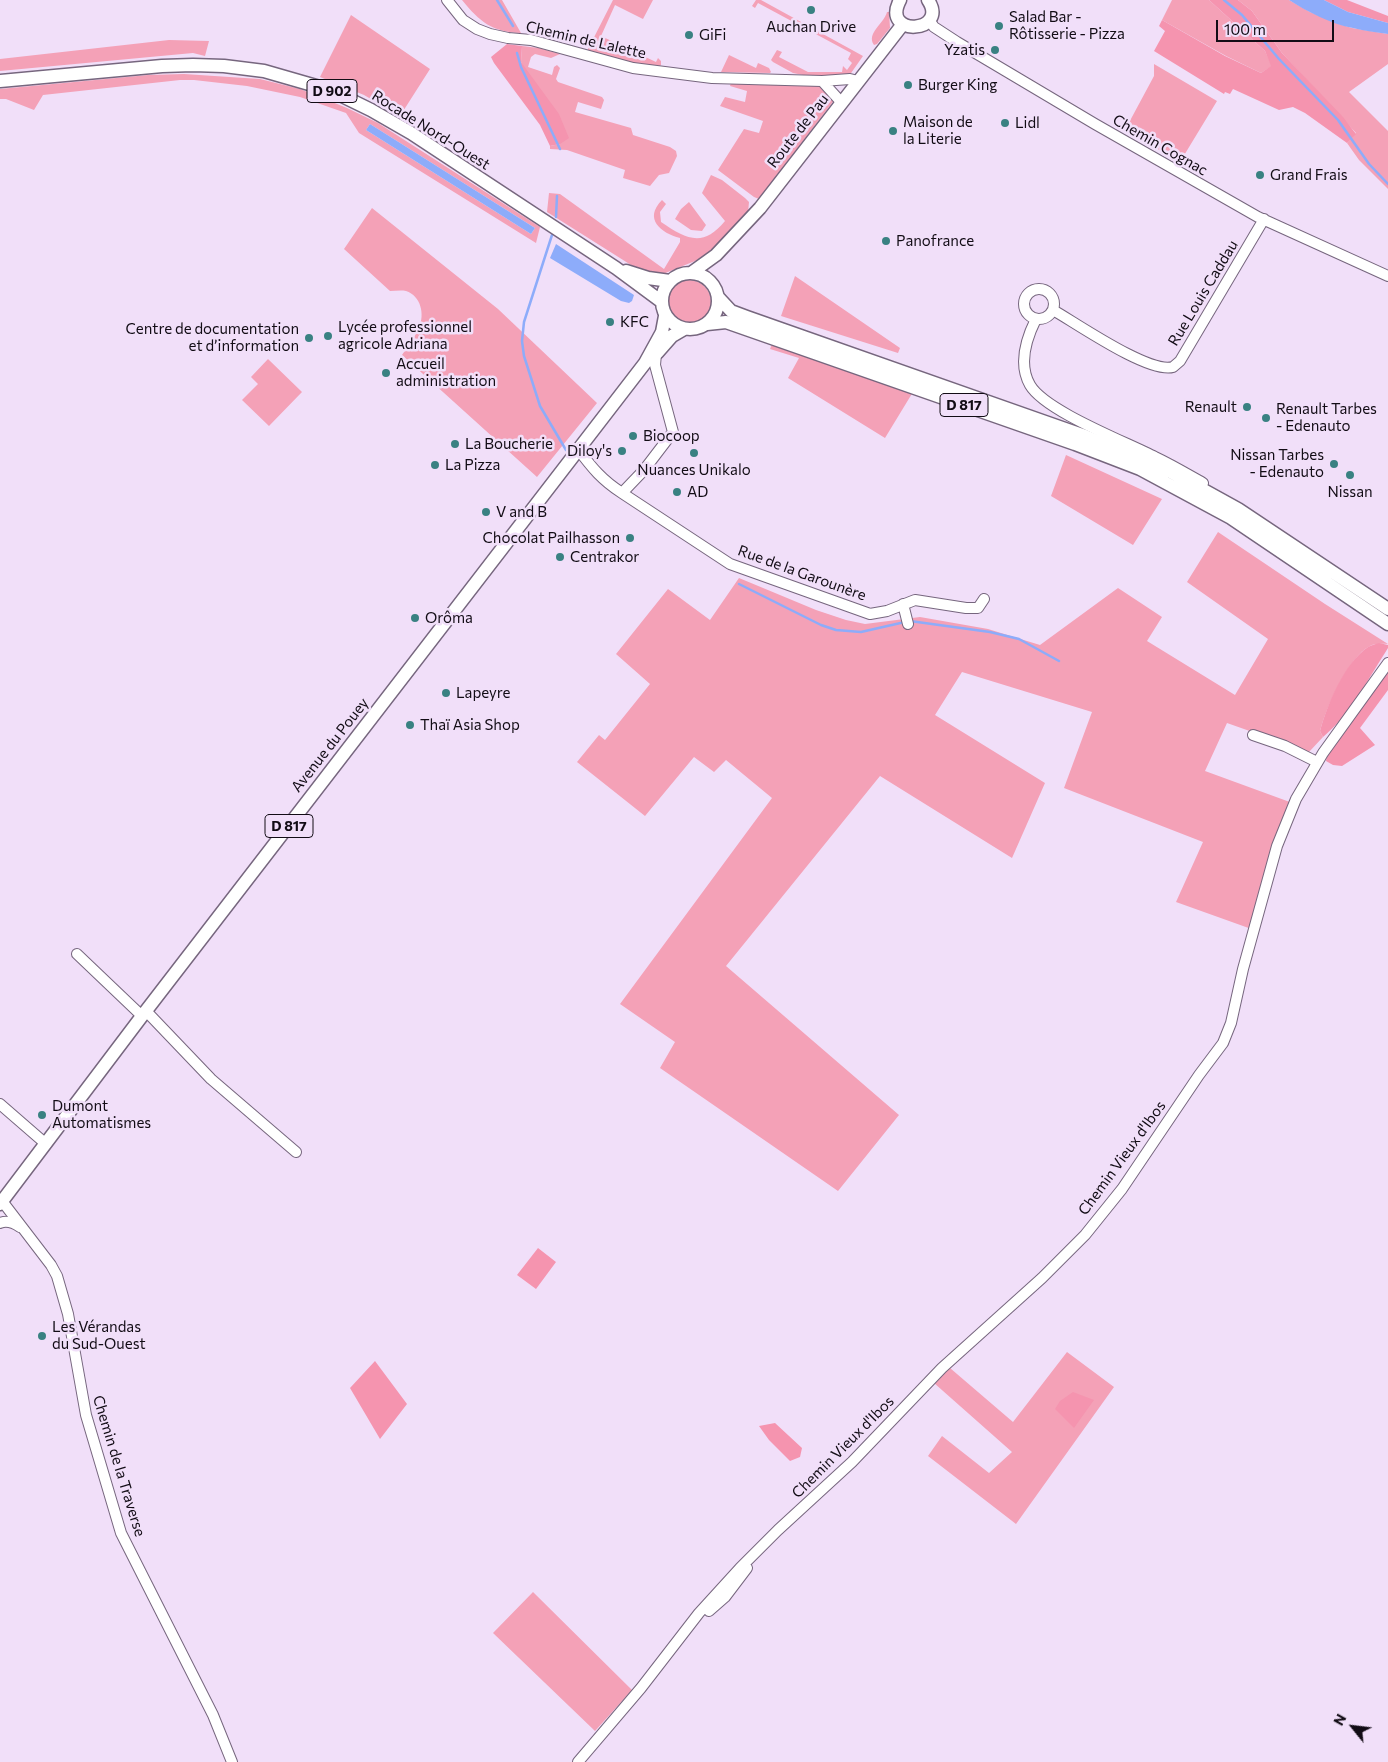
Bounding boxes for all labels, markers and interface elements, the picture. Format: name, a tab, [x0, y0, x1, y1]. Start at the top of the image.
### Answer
marker: Auchan Drive	[805, 4, 817, 16]
place label: Salad Bar - Rôtisserie - Pizza	[1009, 8, 1125, 43]
scale bar	[1218, 10, 1336, 42]
street label: Chemin de Lalette	[524, 17, 648, 63]
place label: Auchan Drive	[766, 18, 856, 36]
marker: Salad Bar - Rôtisserie - Pizza	[993, 20, 1005, 32]
text: 100 m	[1224, 20, 1266, 38]
place label: GiFi	[699, 26, 726, 44]
marker: GiFi	[683, 29, 695, 41]
place label: Yzatis	[944, 41, 985, 59]
marker: Yzatis	[989, 44, 1001, 56]
place label: Burger King	[918, 76, 997, 94]
marker: Burger King	[902, 79, 914, 91]
road number: D 902	[307, 80, 357, 102]
street label: Rocade Nord-Ouest	[369, 86, 493, 174]
street label: Route de Pau	[764, 90, 832, 172]
street label: Chemin Cognac	[1109, 111, 1211, 179]
place label: Maison de la Literie	[903, 113, 973, 148]
place label: Lidl	[1015, 114, 1040, 132]
marker: Lidl	[999, 117, 1011, 129]
marker: Maison de la Literie	[887, 125, 899, 137]
place label: Grand Frais	[1270, 166, 1348, 184]
marker: Grand Frais	[1254, 169, 1266, 181]
place label: Panofrance	[896, 232, 974, 250]
marker: Panofrance	[880, 235, 892, 247]
street label: Rue Louis Caddau	[1164, 237, 1242, 349]
place label: KFC	[620, 313, 649, 331]
marker: KFC	[604, 316, 616, 328]
place label: Lycée professionnel agricole Adriana	[338, 318, 472, 353]
place label: Centre de documentation et d’information	[126, 320, 299, 355]
marker: Lycée professionnel agricole Adriana	[322, 330, 334, 342]
marker: Centre de documentation et d’information	[303, 332, 315, 344]
place label: Accueil administration	[396, 355, 496, 390]
marker: Accueil administration	[380, 367, 392, 379]
road number: D 817	[940, 394, 988, 416]
place label: Renault	[1185, 398, 1237, 416]
place label: Renault Tarbes - Edenauto	[1276, 400, 1377, 435]
marker: Renault	[1241, 401, 1253, 413]
marker: Renault Tarbes - Edenauto	[1260, 412, 1272, 424]
place label: Biocoop	[643, 427, 700, 445]
marker: Biocoop	[627, 430, 639, 442]
place label: La Boucherie	[465, 435, 553, 453]
marker: La Boucherie	[449, 438, 461, 450]
place label: Diloy's	[567, 442, 612, 460]
marker: Diloy's	[616, 445, 628, 457]
place label: Nissan Tarbes - Edenauto	[1230, 446, 1324, 481]
marker: Nuances Unikalo	[688, 447, 700, 459]
place label: La Pizza	[445, 456, 500, 474]
marker: Nissan Tarbes - Edenauto	[1328, 458, 1340, 470]
marker: La Pizza	[429, 459, 441, 471]
place label: Nuances Unikalo	[637, 461, 751, 479]
marker: Nissan	[1344, 469, 1356, 481]
place label: AD	[687, 483, 708, 501]
place label: Nissan	[1327, 483, 1373, 501]
marker: AD	[671, 486, 683, 498]
place label: V and B	[496, 503, 547, 521]
marker: V and B	[480, 506, 492, 518]
place label: Chocolat Pailhasson	[483, 529, 620, 547]
marker: Chocolat Pailhasson	[624, 532, 636, 544]
street label: Rue de la Garounère	[735, 541, 869, 605]
place label: Centrakor	[570, 548, 639, 566]
marker: Centrakor	[554, 551, 566, 563]
place label: Orôma	[425, 609, 473, 627]
marker: Orôma	[409, 612, 421, 624]
place label: Lapeyre	[456, 684, 510, 702]
marker: Lapeyre	[440, 687, 452, 699]
street label: Avenue du Pouey	[288, 694, 372, 796]
place label: Thaï Asia Shop	[420, 716, 520, 734]
marker: Thaï Asia Shop	[404, 719, 416, 731]
road number: D 817	[265, 814, 313, 838]
place label: Dumont Automatismes	[52, 1097, 151, 1132]
street label: Chemin Vieux d'Ibos	[1074, 1097, 1170, 1219]
marker: Dumont Automatismes	[36, 1109, 48, 1121]
place label: Les Vérandas du Sud-Ouest	[52, 1318, 146, 1353]
marker: Les Vérandas du Sud-Ouest	[36, 1330, 48, 1342]
street label: Chemin Vieux d'Ibos	[788, 1392, 898, 1502]
street label: Chemin de la Traverse	[89, 1393, 149, 1539]
north arrow	[1328, 1702, 1378, 1752]
text: N	[1329, 1711, 1349, 1728]

